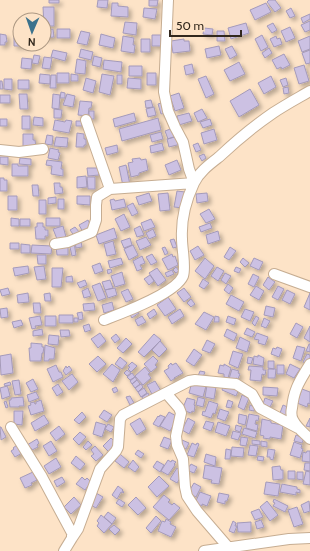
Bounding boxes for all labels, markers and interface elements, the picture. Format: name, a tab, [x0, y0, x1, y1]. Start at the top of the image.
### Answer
north arrow	[12, 12, 52, 52]
scale bar	[170, 12, 241, 38]
text: 50 m	[176, 18, 204, 33]
text: N	[28, 35, 36, 49]

